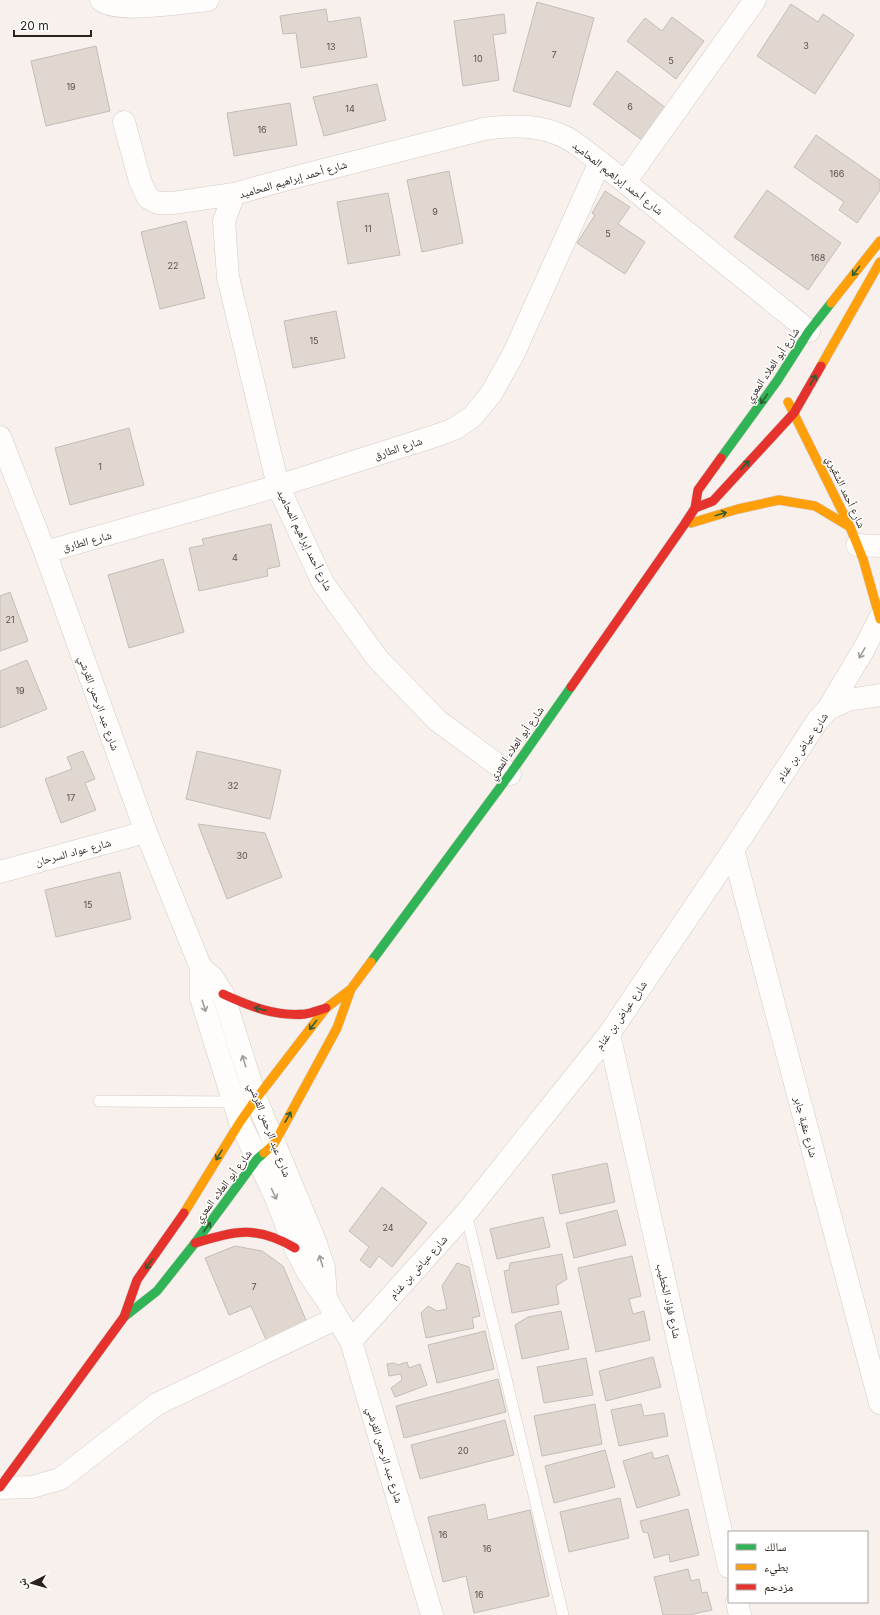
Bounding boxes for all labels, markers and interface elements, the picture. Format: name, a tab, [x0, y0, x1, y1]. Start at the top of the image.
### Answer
scale bar	[14, 12, 91, 38]
text: 20 m	[20, 18, 49, 33]
house number: 3	[803, 40, 809, 51]
house number: 13	[326, 41, 336, 52]
house number: 7	[551, 49, 557, 60]
house number: 10	[473, 53, 483, 64]
house number: 5	[668, 55, 674, 66]
house number: 19	[66, 81, 76, 92]
house number: 6	[627, 101, 633, 112]
house number: 14	[345, 103, 355, 114]
house number: 16	[257, 124, 267, 135]
street label: شارع أحمد إبراهيم المحاميد	[569, 138, 666, 219]
street label: شارع أحمد إبراهيم المحاميد	[238, 157, 349, 202]
house number: 166	[830, 168, 845, 179]
house number: 9	[432, 206, 438, 217]
house number: 11	[364, 223, 372, 234]
house number: 5	[605, 228, 611, 239]
house number: 168	[811, 252, 826, 263]
house number: 22	[168, 260, 178, 271]
one-way arrow	[851, 265, 860, 276]
street label: شارع أبو العلاء المعري	[742, 325, 804, 406]
house number: 15	[309, 335, 319, 346]
one-way arrow	[809, 374, 817, 386]
one-way arrow	[760, 394, 768, 405]
street label: شارع الطارق	[372, 434, 424, 462]
street label: شارع أحمد الشقيري	[822, 454, 869, 531]
one-way arrow	[741, 460, 750, 470]
house number: 1	[98, 461, 102, 472]
street label: شارع أحمد إبراهيم المحاميد	[273, 487, 336, 594]
one-way arrow	[715, 510, 728, 517]
street label: شارع الطارق	[61, 528, 113, 554]
house number: 4	[232, 552, 238, 563]
house number: 21	[5, 614, 15, 625]
one-way arrow	[858, 647, 866, 659]
street label: شارع عبد الرحمن القرشي	[74, 654, 123, 753]
house number: 19	[15, 685, 25, 696]
street label: شارع أبو العلاء المعري	[485, 703, 548, 784]
street label: شارع عياض بن غنام	[773, 710, 831, 784]
house number: 32	[227, 780, 239, 791]
house number: 17	[67, 792, 75, 803]
street label: شارع عواد السرحان	[34, 835, 112, 869]
house number: 30	[236, 850, 248, 861]
house number: 15	[83, 899, 93, 910]
street label: شارع عياض بن غنام	[592, 978, 650, 1052]
one-way arrow	[201, 999, 208, 1012]
one-way arrow	[254, 1005, 267, 1012]
one-way arrow	[309, 1019, 317, 1030]
one-way arrow	[240, 1055, 247, 1068]
street label: شارع عبد الرحمن القرشي	[244, 1081, 294, 1180]
street label: شارع عقبة جابر	[791, 1094, 821, 1159]
one-way arrow	[285, 1111, 293, 1123]
street label: شارع أبو العلاء المعري	[191, 1147, 256, 1226]
one-way arrow	[215, 1149, 223, 1161]
one-way arrow	[271, 1187, 278, 1199]
one-way arrow	[202, 1222, 211, 1233]
house number: 24	[382, 1222, 394, 1233]
street label: شارع عياض بن غنام	[386, 1232, 450, 1302]
one-way arrow	[317, 1254, 324, 1267]
one-way arrow	[145, 1259, 153, 1270]
street label: شارع فؤاد الخطيب	[654, 1262, 684, 1340]
house number: 7	[251, 1281, 257, 1292]
street label: شارع عبد الرحمن القرشي	[362, 1405, 406, 1505]
house number: 20	[457, 1445, 469, 1456]
house number: 16	[438, 1529, 448, 1540]
legend	[728, 1531, 868, 1603]
text: سالك	[764, 1539, 786, 1554]
house number: 16	[482, 1543, 492, 1554]
text: بطيء	[764, 1559, 788, 1577]
north arrow	[12, 1563, 52, 1603]
text: ش	[14, 1577, 31, 1591]
text: مزدحم	[764, 1579, 793, 1595]
house number: 16	[474, 1589, 484, 1600]

